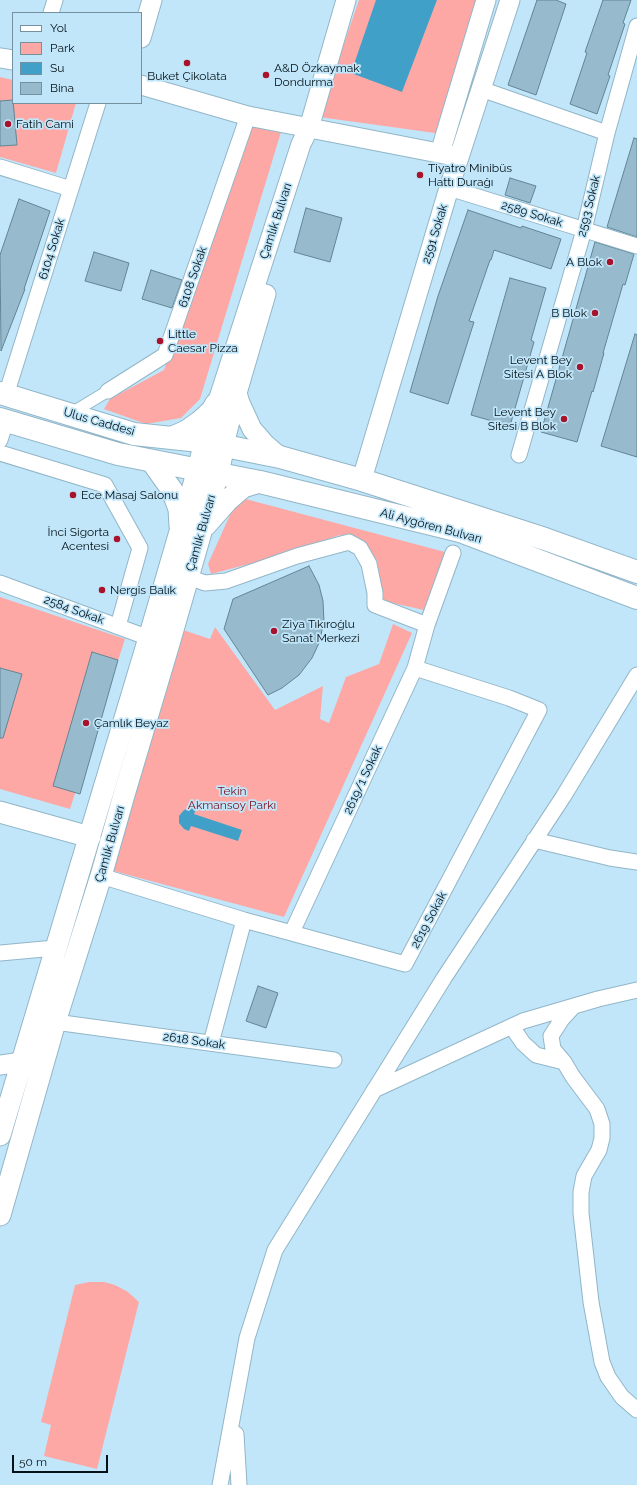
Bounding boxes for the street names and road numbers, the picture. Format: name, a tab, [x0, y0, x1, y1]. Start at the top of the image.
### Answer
street label: 2593 Sokak	[574, 174, 604, 238]
street label: Çamlık Bulvarı	[257, 181, 295, 261]
street label: 2589 Sokak	[499, 198, 565, 230]
street label: 2591 Sokak	[419, 202, 451, 266]
street label: 6104 Sokak	[36, 217, 68, 281]
street label: 6108 Sokak	[176, 245, 210, 309]
street label: Ulus Caddesi	[62, 405, 136, 439]
street label: Çamlık Bulvarı	[183, 493, 219, 573]
street label: Ali Aygören Bulvarı	[379, 506, 483, 546]
street label: 2584 Sokak	[42, 592, 106, 628]
street label: 2619/1 Sokak	[341, 743, 385, 817]
street label: Çamlık Bulvarı	[92, 804, 128, 884]
street label: 2619 Sokak	[408, 889, 450, 951]
street label: 2618 Sokak	[162, 1030, 226, 1052]

